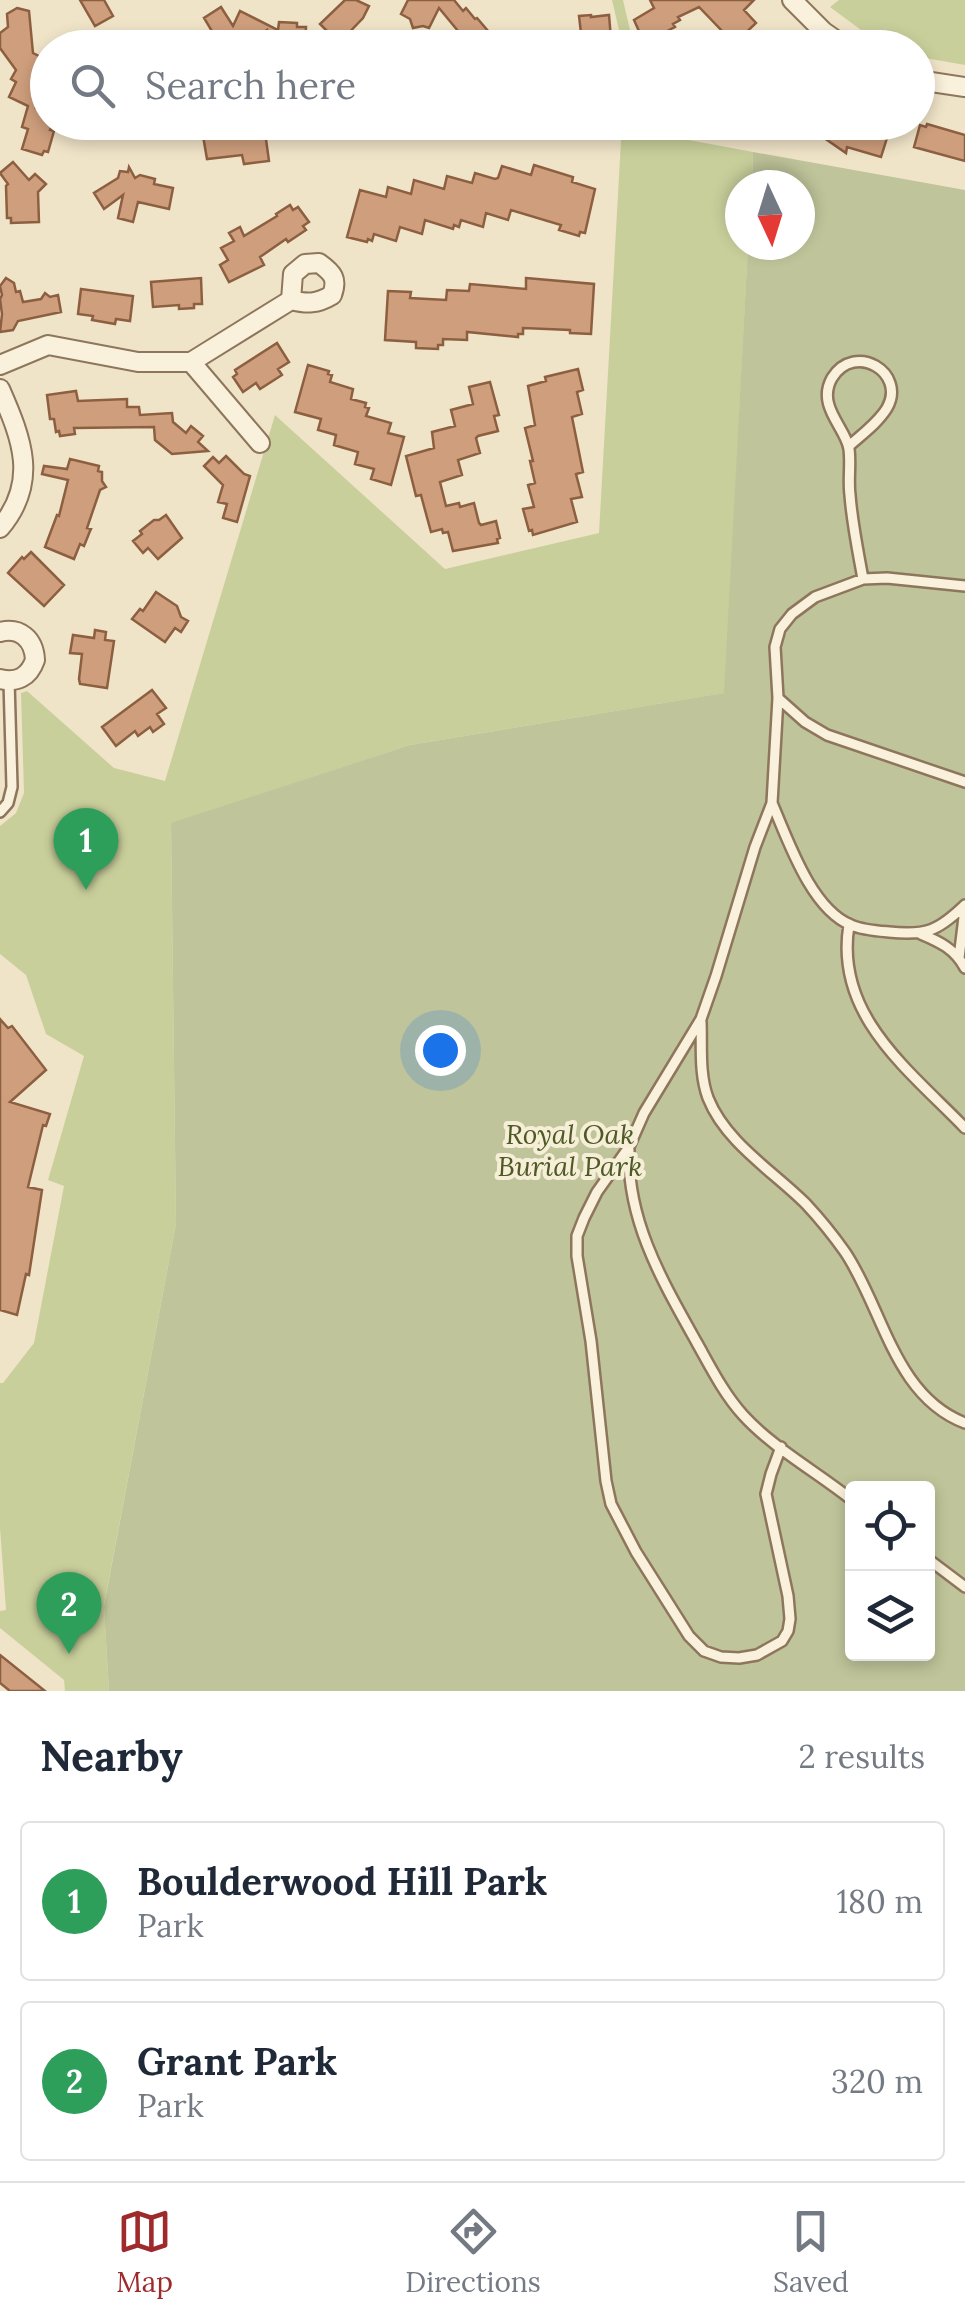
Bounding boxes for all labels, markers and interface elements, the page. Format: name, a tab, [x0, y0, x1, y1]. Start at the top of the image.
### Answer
search box	[30, 30, 935, 140]
icon: search	[65, 58, 120, 113]
text: Search here	[145, 61, 356, 109]
north arrow	[725, 170, 815, 260]
pin: 1	[54, 808, 118, 890]
your location	[415, 1025, 466, 1076]
park label: Royal Oak Burial Park	[497, 1116, 643, 1184]
map controls	[845, 1481, 935, 1661]
button: locate	[845, 1481, 935, 1571]
button: layers	[845, 1571, 935, 1661]
pin: 2	[36, 1572, 102, 1654]
text: Nearby	[40, 1729, 183, 1783]
text: 2 results	[799, 1736, 925, 1777]
text: Boulderwood Hill Park	[137, 1857, 547, 1905]
text: 1	[68, 1881, 81, 1922]
text: 180 m	[836, 1881, 923, 1922]
text: Park	[137, 1905, 204, 1946]
text: Grant Park	[137, 2037, 337, 2085]
text: 2	[66, 2061, 83, 2102]
text: 320 m	[831, 2061, 923, 2102]
text: Park	[137, 2085, 204, 2126]
tab: Map	[116, 2204, 173, 2300]
tab: Directions	[405, 2204, 541, 2300]
tab: Saved	[773, 2204, 849, 2300]

